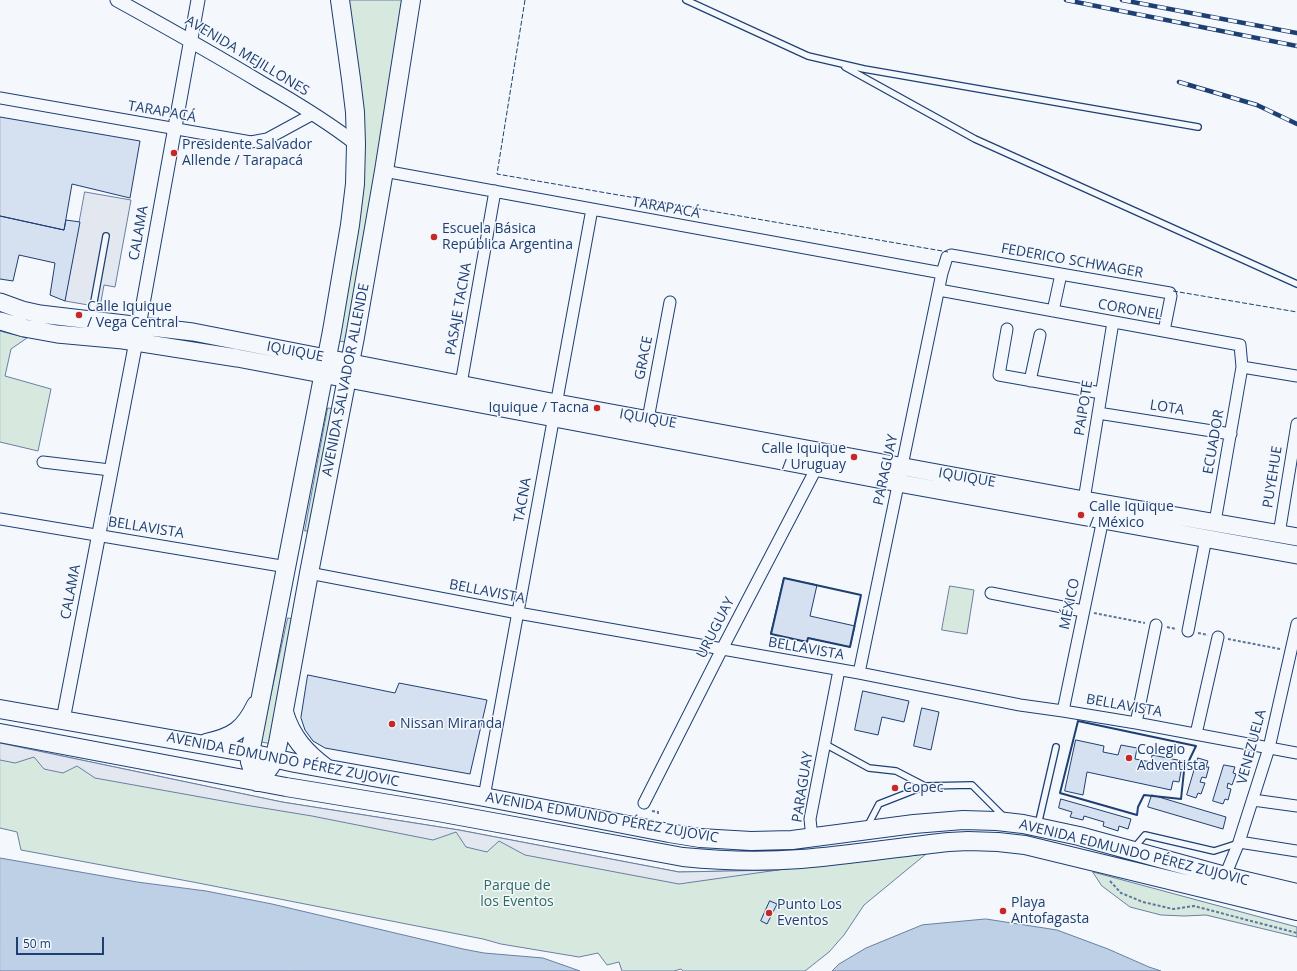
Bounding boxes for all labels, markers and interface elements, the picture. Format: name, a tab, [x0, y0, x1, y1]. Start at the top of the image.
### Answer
street label: AVENIDA MEJILLONES	[182, 12, 312, 100]
street label: TARAPACÁ	[127, 98, 197, 126]
place label: Presidente Salvador Allende / Tarapacá	[182, 137, 312, 170]
marker: Presidente Salvador Allende / Tarapacá	[169, 148, 179, 158]
street label: TARAPACÁ	[631, 194, 701, 222]
street label: CALAMA	[126, 204, 152, 262]
place label: Escuela Básica República Argentina	[442, 221, 573, 254]
marker: Escuela Básica República Argentina	[429, 232, 439, 242]
street label: FEDERICO SCHWAGER	[1000, 240, 1144, 282]
street label: PASAJE TACNA	[443, 261, 475, 357]
street label: AVENIDA SALVADOR ALLENDE	[319, 282, 373, 478]
street label: CORONEL	[1097, 296, 1163, 324]
place label: Calle Iquique / Vega Central	[87, 299, 178, 332]
marker: Calle Iquique / Vega Central	[74, 310, 84, 320]
street label: GRACE	[632, 335, 656, 381]
street label: IQUIQUE	[265, 338, 325, 366]
street label: PAIPOTE	[1071, 379, 1097, 437]
street label: LOTA	[1149, 397, 1185, 419]
place label: Iquique / Tacna	[488, 400, 589, 416]
marker: Iquique / Tacna	[592, 403, 602, 413]
street label: IQUIQUE	[618, 406, 678, 432]
street label: ECUADOR	[1200, 408, 1228, 476]
street label: PARAGUAY	[870, 433, 902, 507]
place label: Calle Iquique / Uruguay	[761, 441, 846, 474]
street label: PUYEHUE	[1260, 445, 1286, 509]
marker: Calle Iquique / Uruguay	[849, 452, 859, 462]
street label: IQUIQUE	[937, 465, 997, 491]
street label: TACNA	[511, 476, 535, 524]
place label: Calle Iquique / México	[1089, 499, 1174, 532]
marker: Calle Iquique / México	[1076, 510, 1086, 520]
street label: BELLAVISTA	[107, 514, 185, 542]
street label: CALAMA	[57, 563, 85, 621]
street label: BELLAVISTA	[448, 576, 526, 608]
street label: MÉXICO	[1056, 577, 1084, 631]
street label: URUGUAY	[694, 595, 738, 661]
street label: BELLAVISTA	[767, 634, 845, 664]
street label: BELLAVISTA	[1085, 691, 1163, 721]
street label: VENEZUELA	[1234, 708, 1270, 786]
place label: Nissan Miranda	[400, 716, 502, 732]
marker: Nissan Miranda	[387, 719, 397, 729]
street label: AVENIDA EDMUNDO PÉREZ ZUJOVIC	[165, 729, 401, 791]
place label: Colegio Adventista	[1137, 742, 1206, 774]
street label: PARAGUAY	[789, 750, 817, 824]
marker: Colegio Adventista	[1124, 753, 1134, 763]
place label: Copec	[903, 780, 943, 796]
marker: Copec	[890, 783, 900, 793]
street label: AVENIDA EDMUNDO PÉREZ ZUJOVIC	[484, 789, 720, 847]
street label: AVENIDA EDMUNDO PÉREZ ZUJOVIC	[1017, 816, 1251, 890]
park label: Parque de los Eventos	[480, 878, 554, 910]
place label: Playa Antofagasta	[1011, 895, 1089, 928]
place label: Punto Los Eventos	[777, 897, 842, 930]
marker: Playa Antofagasta	[998, 906, 1008, 916]
marker: Punto Los Eventos	[764, 908, 774, 918]
scale bar	[18, 929, 106, 955]
text: 50 m	[23, 935, 51, 952]

